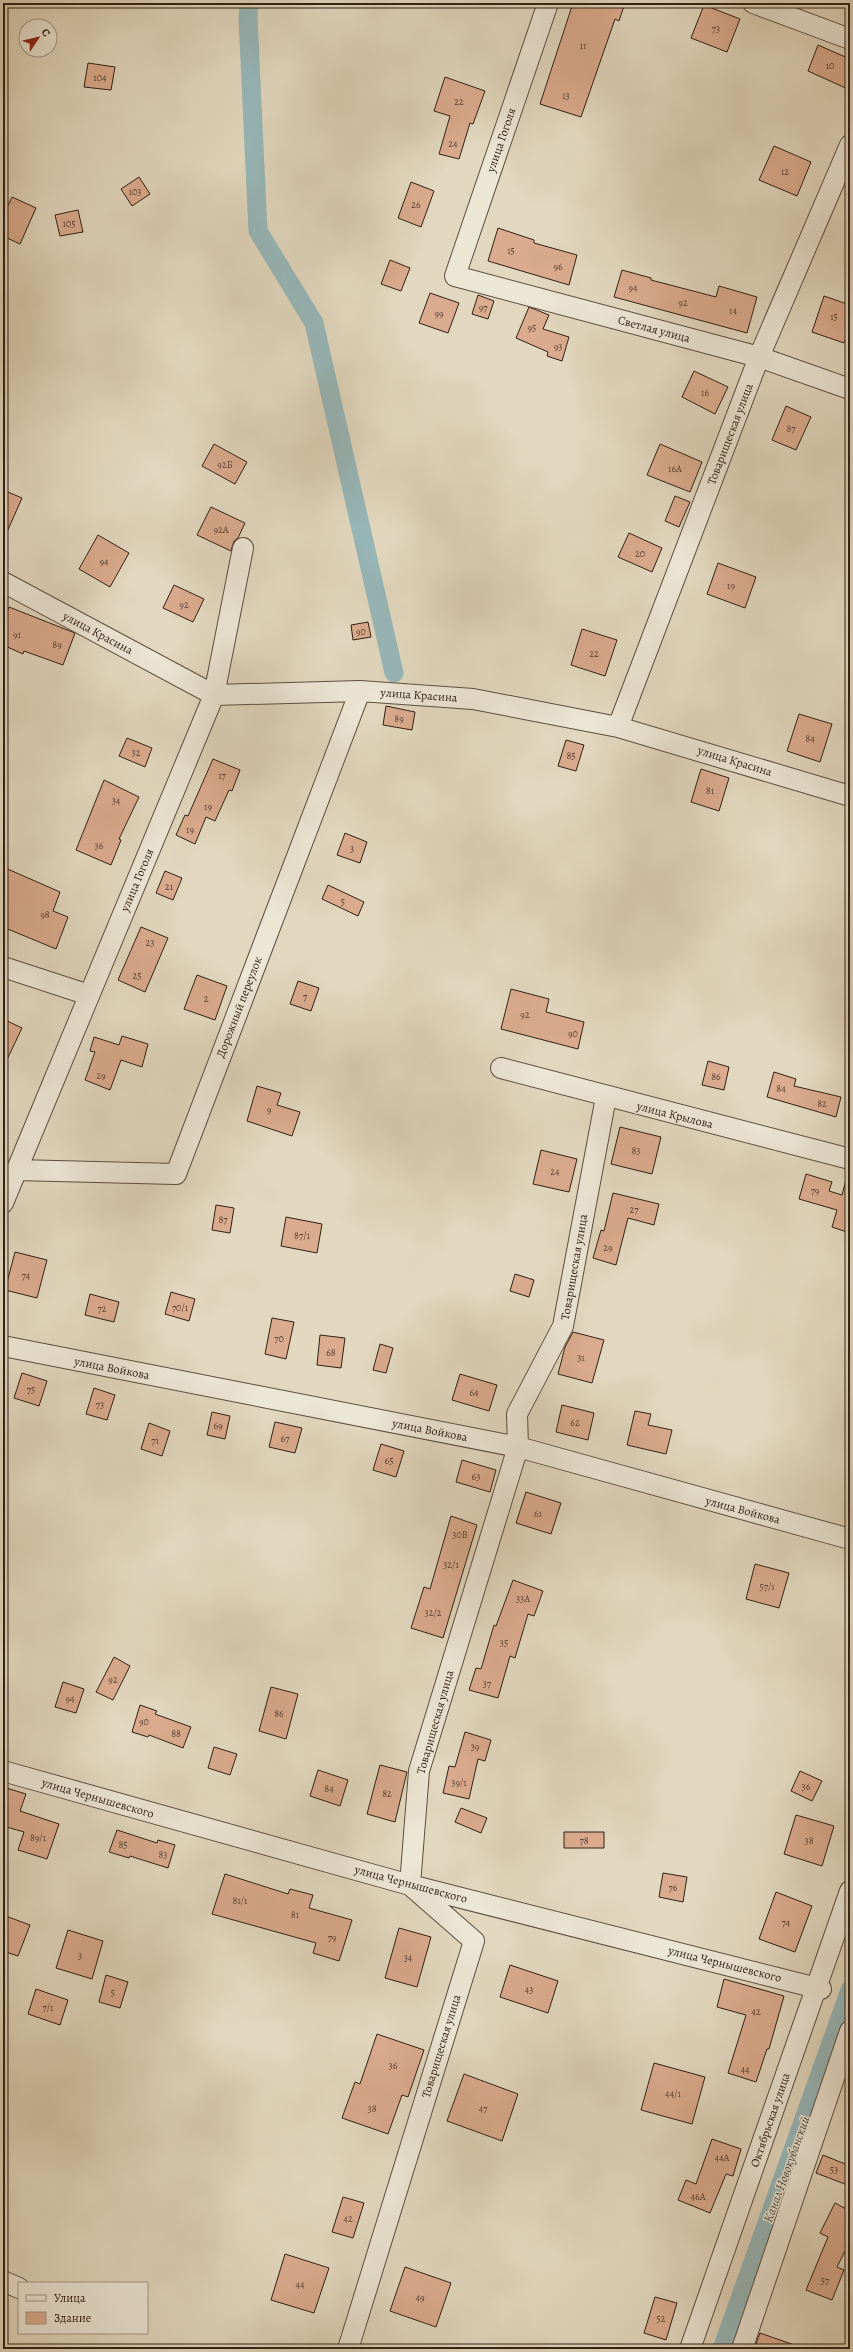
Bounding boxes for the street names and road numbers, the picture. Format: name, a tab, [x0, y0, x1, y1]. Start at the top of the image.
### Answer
street label: улица Гоголя	[482, 106, 520, 175]
street label: Светлая улица	[616, 312, 692, 346]
street label: Товарищеская улица	[703, 381, 757, 487]
street label: улица Красина	[59, 607, 136, 658]
street label: улица Красина	[379, 684, 458, 706]
street label: улица Красина	[695, 742, 775, 780]
street label: улица Гоголя	[116, 846, 158, 915]
street label: Дорожный переулок	[212, 954, 266, 1060]
street label: улица Крылова	[634, 1098, 715, 1132]
street label: Товарищеская улица	[557, 1212, 591, 1321]
street label: улица Войкова	[72, 1353, 152, 1383]
street label: улица Войкова	[390, 1415, 470, 1445]
street label: улица Войкова	[703, 1492, 782, 1528]
street label: Товарищеская улица	[413, 1668, 458, 1776]
street label: улица Чернышевского	[39, 1774, 156, 1822]
street label: улица Чернышевского	[352, 1861, 469, 1907]
street label: улица Чернышевского	[666, 1942, 783, 1986]
street label: Товарищеская улица	[418, 1992, 464, 2100]
street label: Октябрьская улица	[746, 2070, 794, 2169]

